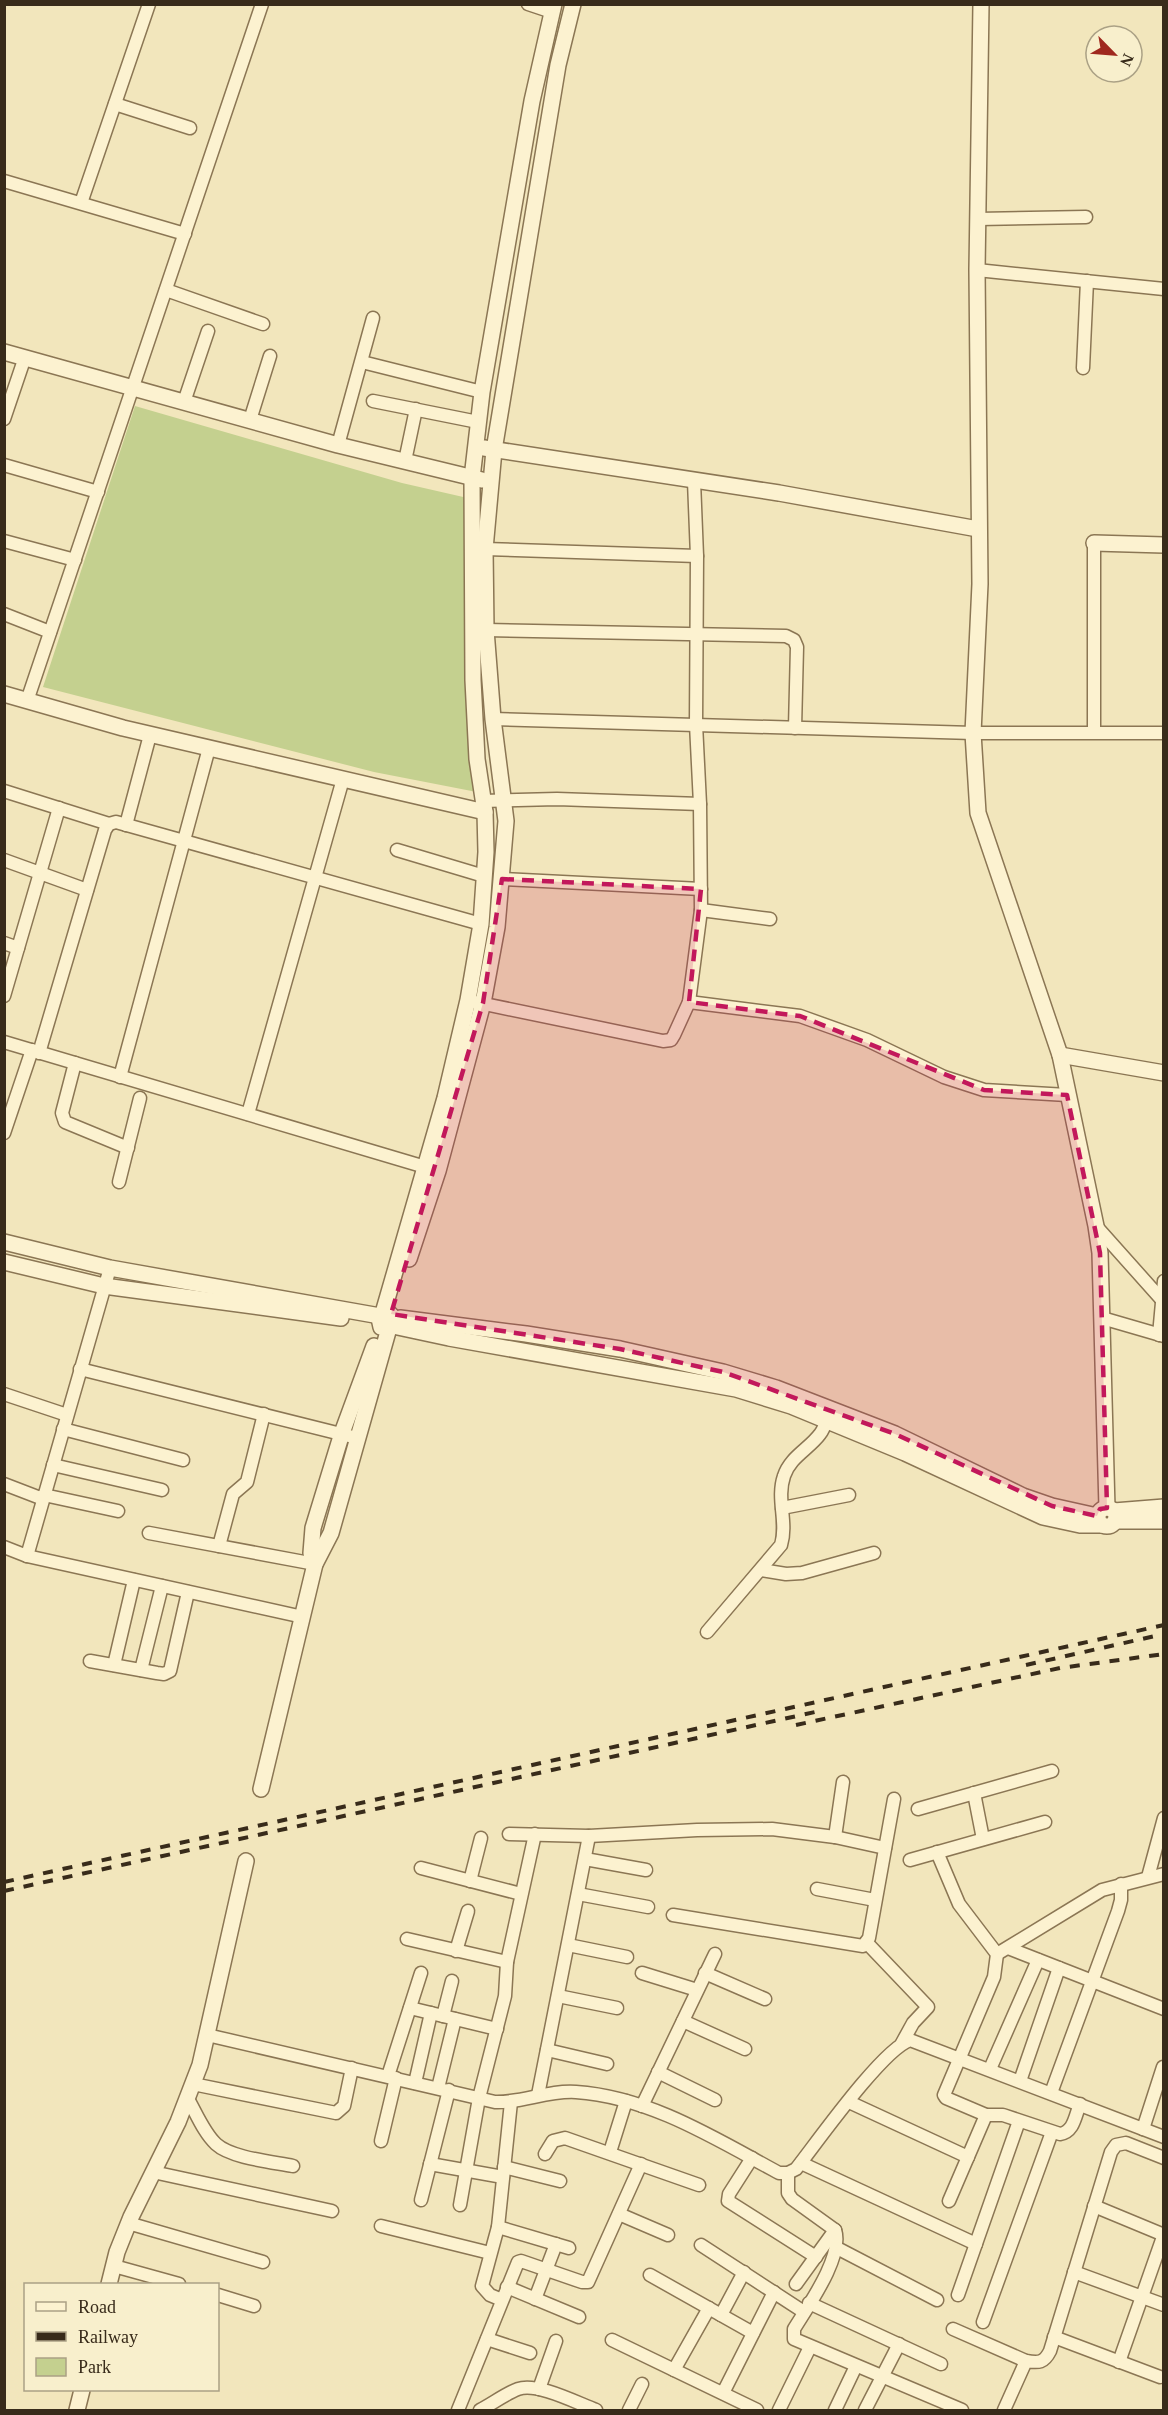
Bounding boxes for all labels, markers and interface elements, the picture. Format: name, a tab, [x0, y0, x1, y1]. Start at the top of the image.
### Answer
north arrow	[1084, 24, 1144, 84]
text: N	[1117, 51, 1137, 69]
legend	[24, 2283, 219, 2391]
text: Road	[78, 2297, 116, 2317]
text: Railway	[78, 2327, 138, 2347]
text: Park	[78, 2357, 111, 2377]

